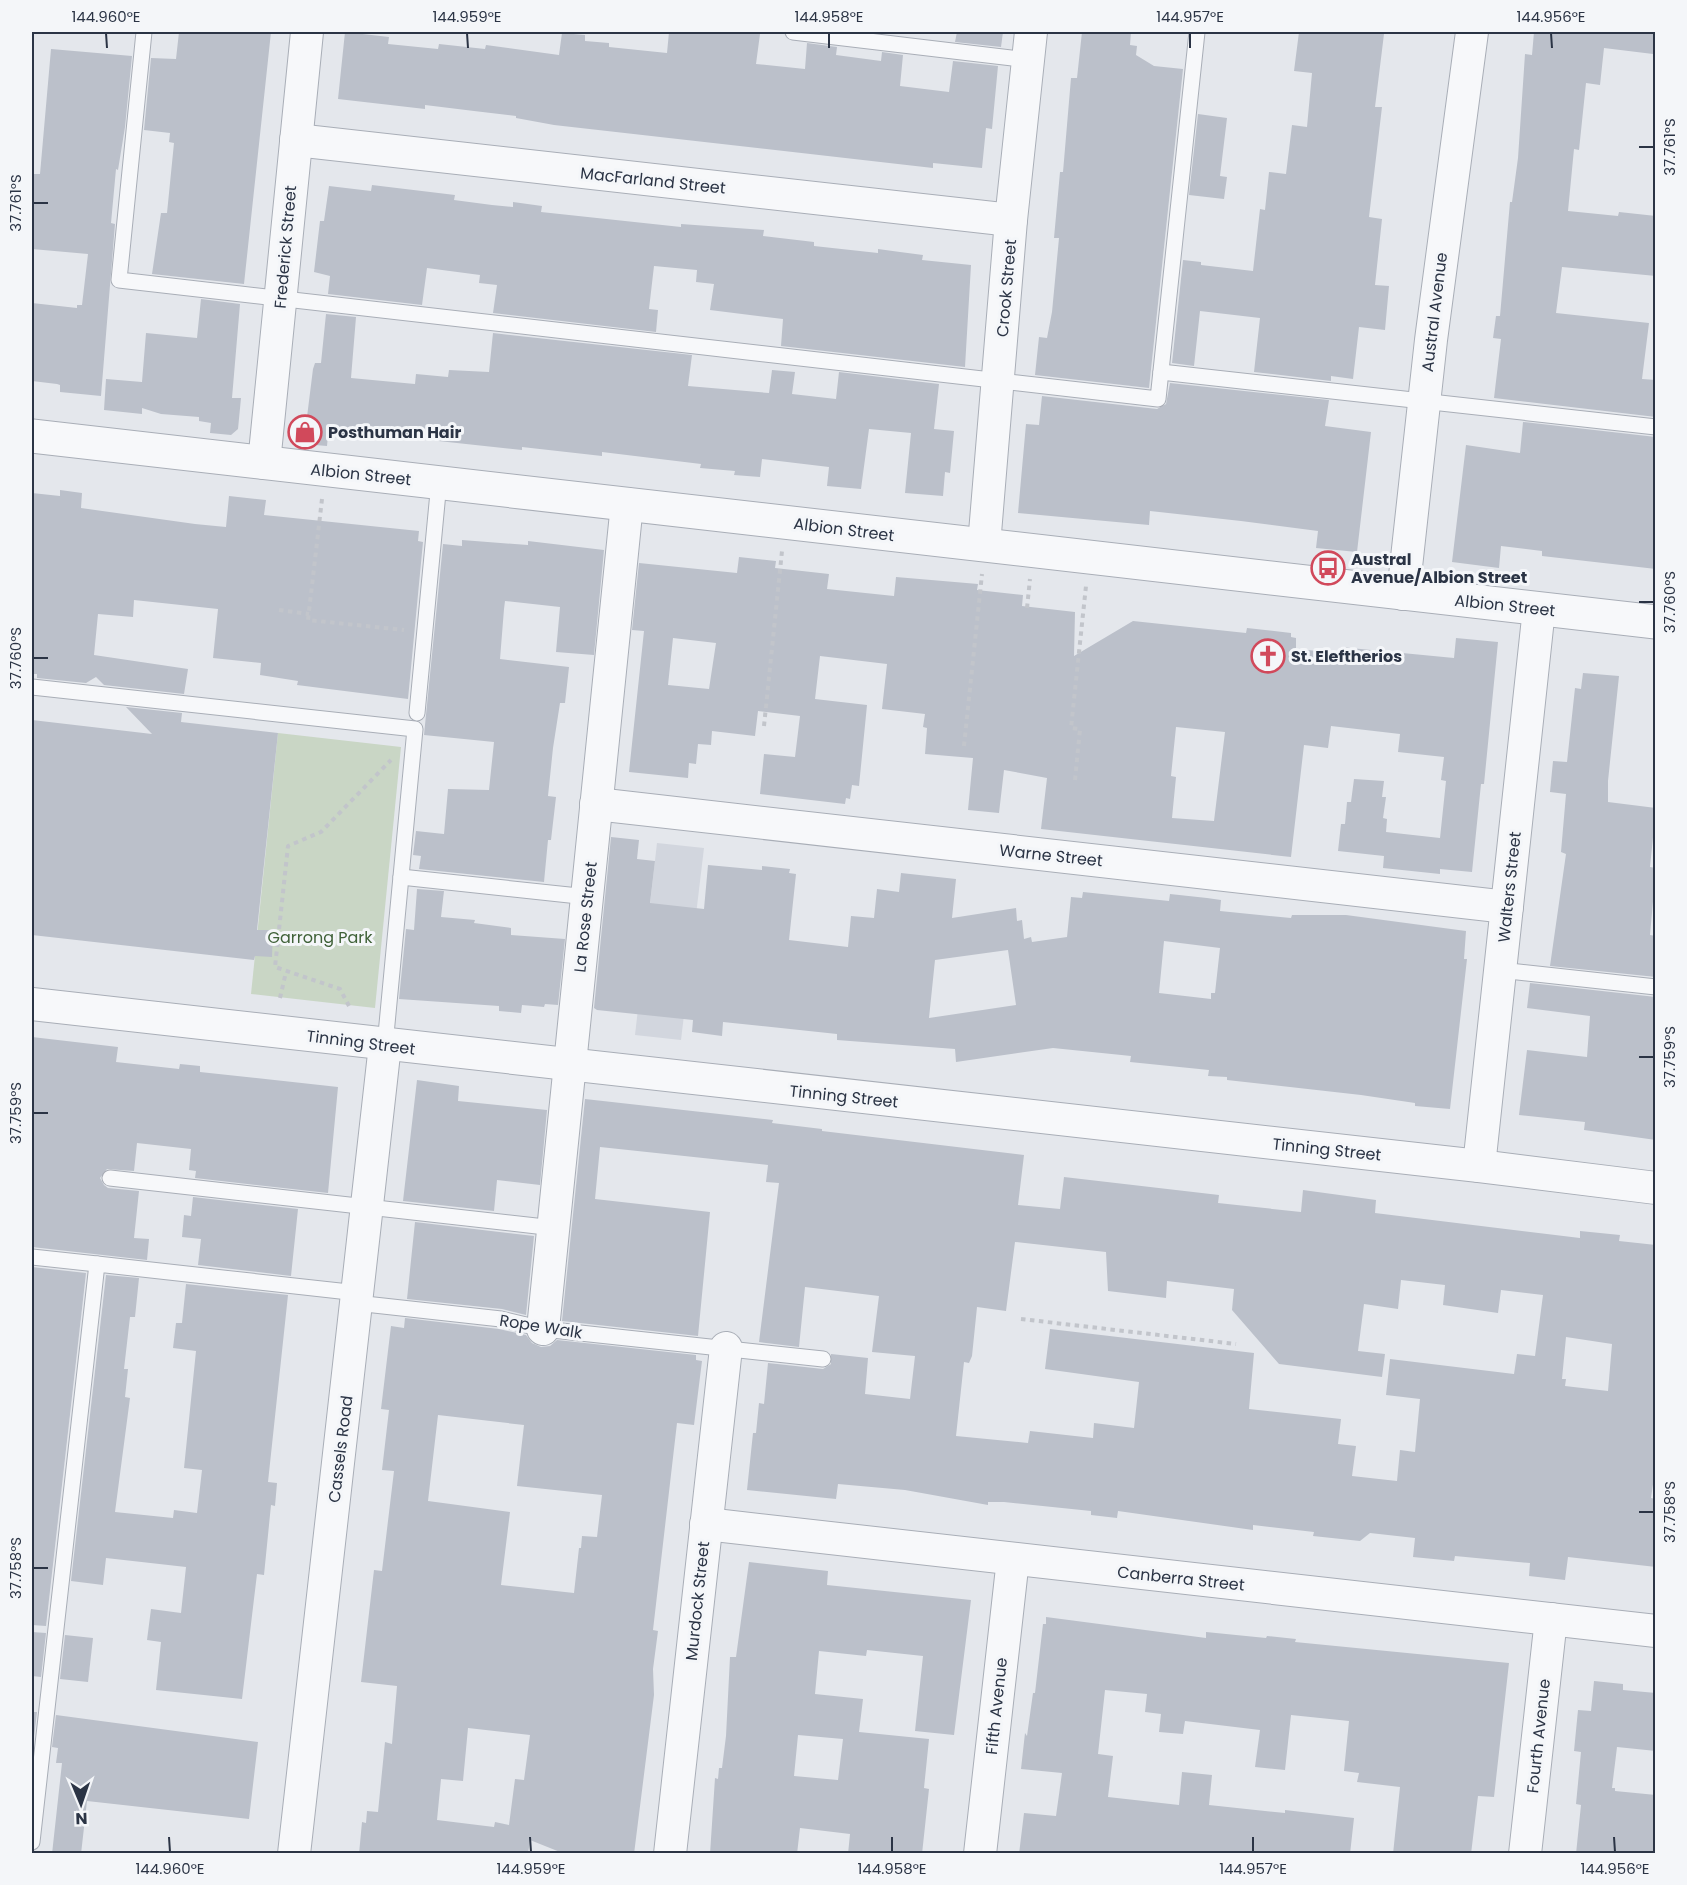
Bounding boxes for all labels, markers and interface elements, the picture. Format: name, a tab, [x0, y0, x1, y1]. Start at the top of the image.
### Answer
text: 144.960°E	[71, 6, 141, 27]
text: 144.959°E	[433, 6, 502, 27]
text: 144.958°E	[794, 6, 864, 27]
text: 144.957°E	[1156, 6, 1224, 27]
text: 144.956°E	[1516, 6, 1586, 27]
text: 37.761°S	[1659, 118, 1680, 176]
street label: MacFarland Street	[579, 161, 727, 200]
text: 37.761°S	[5, 174, 26, 232]
street label: Frederick Street	[269, 184, 302, 310]
street label: Crook Street	[991, 238, 1022, 338]
street label: Austral Avenue	[1416, 251, 1453, 373]
shop icon: Posthuman Hair	[287, 414, 323, 450]
place label: Posthuman Hair	[328, 421, 461, 444]
street label: Albion Street	[309, 458, 413, 491]
street label: Albion Street	[792, 512, 896, 547]
place label: Austral Avenue/Albion Street	[1351, 548, 1527, 589]
bus stop icon: Austral Avenue/Albion Street	[1310, 550, 1346, 586]
text: 37.760°S	[1659, 571, 1680, 633]
street label: Albion Street	[1453, 589, 1557, 622]
text: 37.760°S	[5, 627, 26, 689]
church icon: St. Eleftherios	[1250, 638, 1286, 674]
place label: St. Eleftherios	[1291, 645, 1402, 668]
street label: Walters Street	[1492, 830, 1527, 944]
street label: Warne Street	[998, 839, 1104, 872]
street label: La Rose Street	[568, 860, 603, 974]
park label: Garrong Park	[267, 926, 373, 949]
street label: Tinning Street	[305, 1024, 417, 1061]
text: 37.759°S	[1659, 1026, 1680, 1088]
street label: Tinning Street	[788, 1079, 900, 1114]
text: 37.759°S	[5, 1082, 26, 1144]
street label: Tinning Street	[1271, 1132, 1383, 1167]
street label: Rope Walk	[498, 1309, 585, 1345]
street label: Cassels Road	[323, 1394, 358, 1504]
text: 37.758°S	[1659, 1481, 1680, 1543]
text: 37.758°S	[5, 1537, 26, 1599]
street label: Murdock Street	[680, 1540, 715, 1662]
street label: Canberra Street	[1116, 1560, 1246, 1597]
street label: Fifth Avenue	[980, 1656, 1013, 1756]
street label: Fourth Avenue	[1521, 1678, 1556, 1794]
north arrow	[51, 1774, 111, 1834]
text: N	[75, 1807, 88, 1830]
text: 144.960°E	[135, 1858, 205, 1879]
text: 144.959°E	[497, 1858, 566, 1879]
text: 144.958°E	[857, 1858, 927, 1879]
text: 144.957°E	[1219, 1858, 1287, 1879]
text: 144.956°E	[1580, 1858, 1650, 1879]

